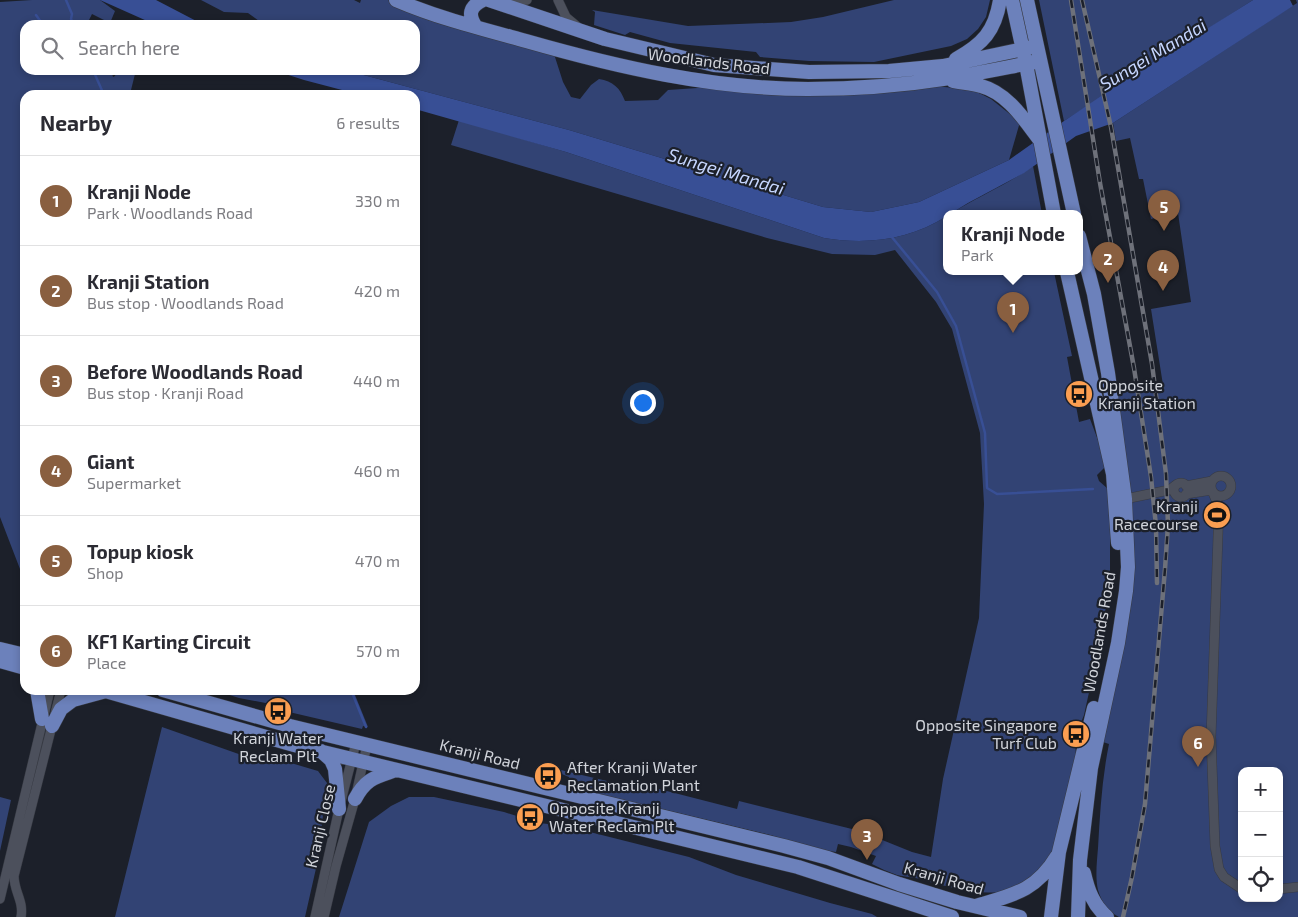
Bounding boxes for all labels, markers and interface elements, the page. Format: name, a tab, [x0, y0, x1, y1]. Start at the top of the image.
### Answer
water label: Sungei Mandai	[1095, 13, 1210, 95]
search box	[20, 20, 420, 75]
icon: search	[38, 34, 66, 62]
text: Search here	[78, 36, 180, 59]
street label: Woodlands Road	[647, 44, 771, 77]
text: Nearby	[40, 110, 112, 135]
text: 6 results	[336, 113, 400, 132]
water label: Sungei Mandai	[665, 143, 788, 199]
text: Kranji Node	[87, 180, 191, 203]
pin: 5	[1148, 190, 1180, 231]
text: 1	[53, 191, 59, 210]
text: 330 m	[355, 191, 400, 210]
text: Park · Woodlands Road	[87, 203, 253, 222]
popup	[943, 210, 1083, 275]
text: Kranji Node	[961, 222, 1065, 245]
pin: 2	[1092, 242, 1124, 283]
text: Park	[961, 245, 994, 264]
pin: 4	[1147, 250, 1179, 291]
text: Kranji Station	[87, 270, 209, 293]
text: 2	[51, 281, 61, 300]
text: 420 m	[354, 281, 400, 300]
pin: 1	[997, 292, 1029, 333]
text: Bus stop · Woodlands Road	[87, 293, 284, 312]
text: Before Woodlands Road	[87, 360, 303, 383]
text: 3	[51, 371, 61, 390]
text: 440 m	[353, 371, 400, 390]
place label: Opposite Kranji Station	[1098, 375, 1196, 413]
bus stop icon: Opposite Kranji Station	[1064, 379, 1094, 409]
text: Bus stop · Kranji Road	[87, 383, 244, 402]
your location	[630, 390, 656, 416]
text: Giant	[87, 450, 135, 473]
text: 4	[51, 461, 61, 480]
text: 460 m	[354, 461, 400, 480]
text: Supermarket	[87, 473, 181, 492]
place label: Kranji Racecourse	[1114, 496, 1198, 533]
sports icon: Kranji Racecourse	[1202, 500, 1232, 530]
text: Topup kiosk	[87, 540, 194, 563]
text: 5	[52, 551, 60, 570]
text: 470 m	[355, 551, 400, 570]
text: Shop	[87, 563, 124, 582]
street label: Woodlands Road	[1078, 570, 1119, 694]
text: KF1 Karting Circuit	[87, 630, 251, 653]
text: 6	[51, 641, 61, 660]
text: 570 m	[356, 641, 400, 660]
text: Place	[87, 653, 126, 672]
bus stop icon: Kranji Water Reclam Plt	[263, 696, 293, 726]
place label: Opposite Singapore Turf Club	[915, 715, 1057, 752]
bus stop icon: Opposite Singapore Turf Club	[1061, 719, 1091, 749]
pin: 6	[1182, 726, 1214, 767]
place label: Kranji Water Reclam Plt	[233, 728, 324, 765]
street label: Kranji Road	[438, 734, 522, 774]
place label: After Kranji Water Reclamation Plant	[567, 757, 700, 794]
bus stop icon: After Kranji Water Reclamation Plant	[533, 761, 563, 791]
map controls	[1238, 767, 1283, 902]
button: +	[1238, 767, 1283, 812]
street label: Kranji Close	[301, 782, 339, 870]
place label: Opposite Kranji Water Reclam Plt	[549, 798, 675, 835]
bus stop icon: Opposite Kranji Water Reclam Plt	[515, 802, 545, 832]
button: −	[1238, 812, 1283, 857]
pin: 3	[851, 819, 883, 860]
street label: Kranji Road	[902, 857, 986, 899]
button: locate	[1238, 857, 1283, 902]

